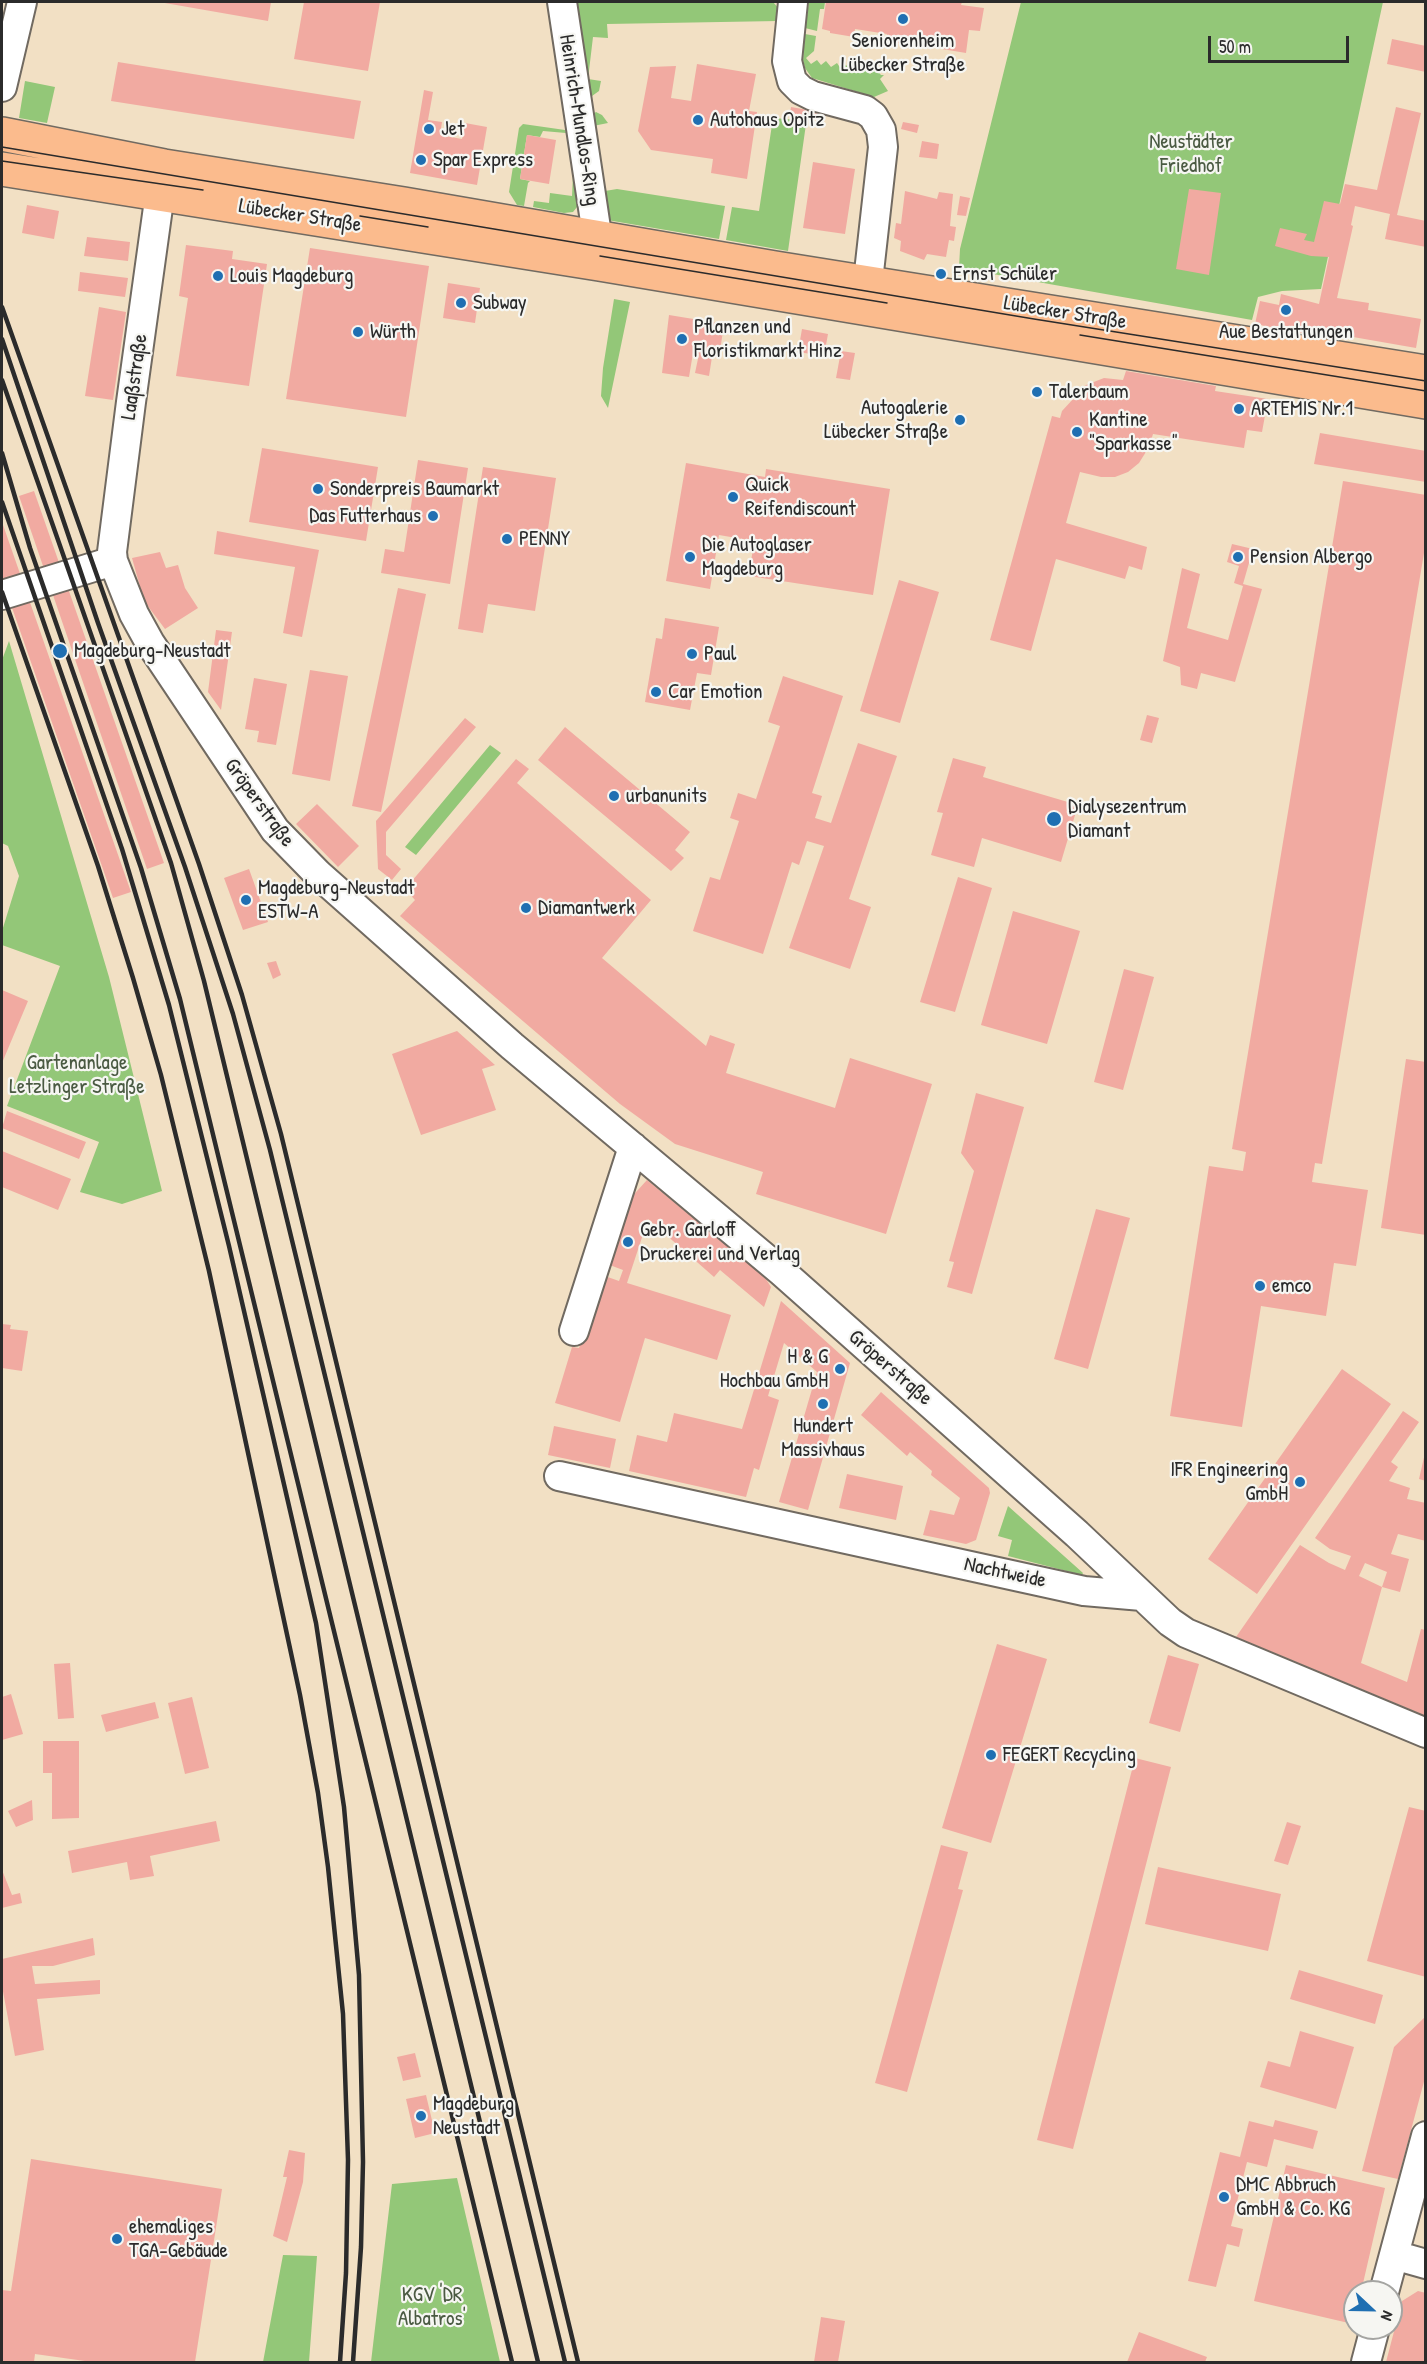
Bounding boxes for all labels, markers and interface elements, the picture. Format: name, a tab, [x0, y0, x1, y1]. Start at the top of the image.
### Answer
marker: Seniorenheim Lübecker Straße	[896, 12, 910, 26]
scale bar	[1211, 24, 1352, 62]
place label: Seniorenheim Lübecker Straße	[841, 28, 965, 78]
street label: Heinrich-Mundlos-Ring	[553, 33, 605, 207]
text: 50 m	[1219, 34, 1251, 59]
place label: Autohaus Opitz	[710, 107, 824, 133]
marker: Autohaus Opitz	[691, 113, 705, 127]
place label: Jet	[441, 116, 464, 142]
marker: Jet	[422, 122, 436, 136]
park label: Neustädter Friedhof	[1149, 129, 1233, 179]
place label: Spar Express	[433, 147, 533, 173]
marker: Spar Express	[414, 153, 428, 167]
street label: Lübecker Straße	[237, 194, 363, 238]
place label: Ernst Schüler	[953, 261, 1057, 287]
place label: Louis Magdeburg	[230, 263, 353, 289]
marker: Ernst Schüler	[934, 267, 948, 281]
marker: Louis Magdeburg	[211, 269, 225, 283]
place label: Subway	[473, 290, 527, 316]
street label: Lübecker Straße	[1002, 291, 1128, 335]
marker: Subway	[454, 296, 468, 310]
marker: Aue Bestattungen	[1279, 303, 1293, 317]
place label: Pflanzen und Floristikmarkt Hinz	[694, 314, 842, 364]
place label: Würth	[370, 319, 415, 345]
place label: Aue Bestattungen	[1219, 319, 1353, 345]
marker: Würth	[351, 325, 365, 339]
street label: Laaßstraße	[117, 332, 153, 422]
marker: Pflanzen und Floristikmarkt Hinz	[675, 332, 689, 346]
place label: Talerbaum	[1049, 379, 1129, 405]
marker: Talerbaum	[1030, 385, 1044, 399]
place label: Autogalerie Lübecker Straße	[824, 395, 948, 445]
place label: ARTEMIS Nr.1	[1251, 396, 1353, 422]
marker: ARTEMIS Nr.1	[1232, 402, 1246, 416]
place label: Kantine "Sparkasse"	[1089, 407, 1178, 457]
marker: Autogalerie Lübecker Straße	[953, 413, 967, 427]
marker: Kantine "Sparkasse"	[1070, 425, 1084, 439]
place label: Quick Reifendiscount	[745, 472, 856, 522]
place label: Sonderpreis Baumarkt	[330, 476, 499, 502]
marker: Sonderpreis Baumarkt	[311, 482, 325, 496]
marker: Quick Reifendiscount	[726, 490, 740, 504]
place label: Das Futterhaus	[309, 503, 421, 529]
marker: Das Futterhaus	[426, 509, 440, 523]
place label: PENNY	[519, 526, 570, 552]
marker: PENNY	[500, 532, 514, 546]
place label: Die Autoglaser Magdeburg	[702, 532, 812, 582]
place label: Pension Albergo	[1250, 544, 1372, 570]
marker: Die Autoglaser Magdeburg	[683, 550, 697, 564]
marker: Pension Albergo	[1231, 550, 1245, 564]
place label: Magdeburg-Neustadt	[74, 638, 230, 664]
place label: Paul	[704, 641, 736, 667]
marker: Magdeburg-Neustadt	[51, 642, 69, 660]
marker: Paul	[685, 647, 699, 661]
place label: Car Emotion	[668, 679, 763, 705]
marker: Car Emotion	[649, 685, 663, 699]
street label: Gröperstraße	[218, 754, 300, 852]
place label: urbanunits	[626, 783, 707, 809]
marker: urbanunits	[607, 789, 621, 803]
place label: Dialysezentrum Diamant	[1068, 794, 1187, 844]
marker: Dialysezentrum Diamant	[1045, 810, 1063, 828]
place label: Magdeburg-Neustadt ESTW-A	[258, 875, 414, 925]
marker: Magdeburg-Neustadt ESTW-A	[239, 893, 253, 907]
place label: Diamantwerk	[538, 895, 635, 921]
marker: Diamantwerk	[519, 901, 533, 915]
park label: Gartenanlage Letzlinger Straße	[9, 1050, 145, 1100]
place label: Gebr. Garloff Druckerei und Verlag	[640, 1217, 800, 1267]
marker: Gebr. Garloff Druckerei und Verlag	[621, 1235, 635, 1249]
place label: emco	[1272, 1273, 1311, 1299]
marker: emco	[1253, 1279, 1267, 1293]
street label: Gröperstraße	[843, 1325, 937, 1411]
place label: H & G Hochbau GmbH	[720, 1344, 828, 1394]
marker: H & G Hochbau GmbH	[833, 1362, 847, 1376]
marker: Hundert Massivhaus	[816, 1397, 830, 1411]
place label: Hundert Massivhaus	[781, 1413, 865, 1463]
place label: IFR Engineering GmbH	[1170, 1457, 1288, 1507]
marker: IFR Engineering GmbH	[1293, 1475, 1307, 1489]
street label: Nachtweide	[962, 1552, 1048, 1594]
place label: FEGERT Recycling	[1003, 1742, 1136, 1768]
marker: FEGERT Recycling	[984, 1748, 998, 1762]
place label: Magdeburg Neustadt	[433, 2091, 514, 2141]
marker: Magdeburg Neustadt	[414, 2109, 428, 2123]
place label: DMC Abbruch GmbH & Co. KG	[1236, 2172, 1350, 2222]
marker: DMC Abbruch GmbH & Co. KG	[1217, 2190, 1231, 2204]
place label: ehemaliges TGA-Gebäude	[129, 2214, 228, 2264]
marker: ehemaliges TGA-Gebäude	[110, 2232, 124, 2246]
north arrow	[1343, 2280, 1403, 2340]
park label: KGV 'DR Albatros'	[398, 2282, 466, 2332]
text: N	[1376, 2308, 1400, 2324]

